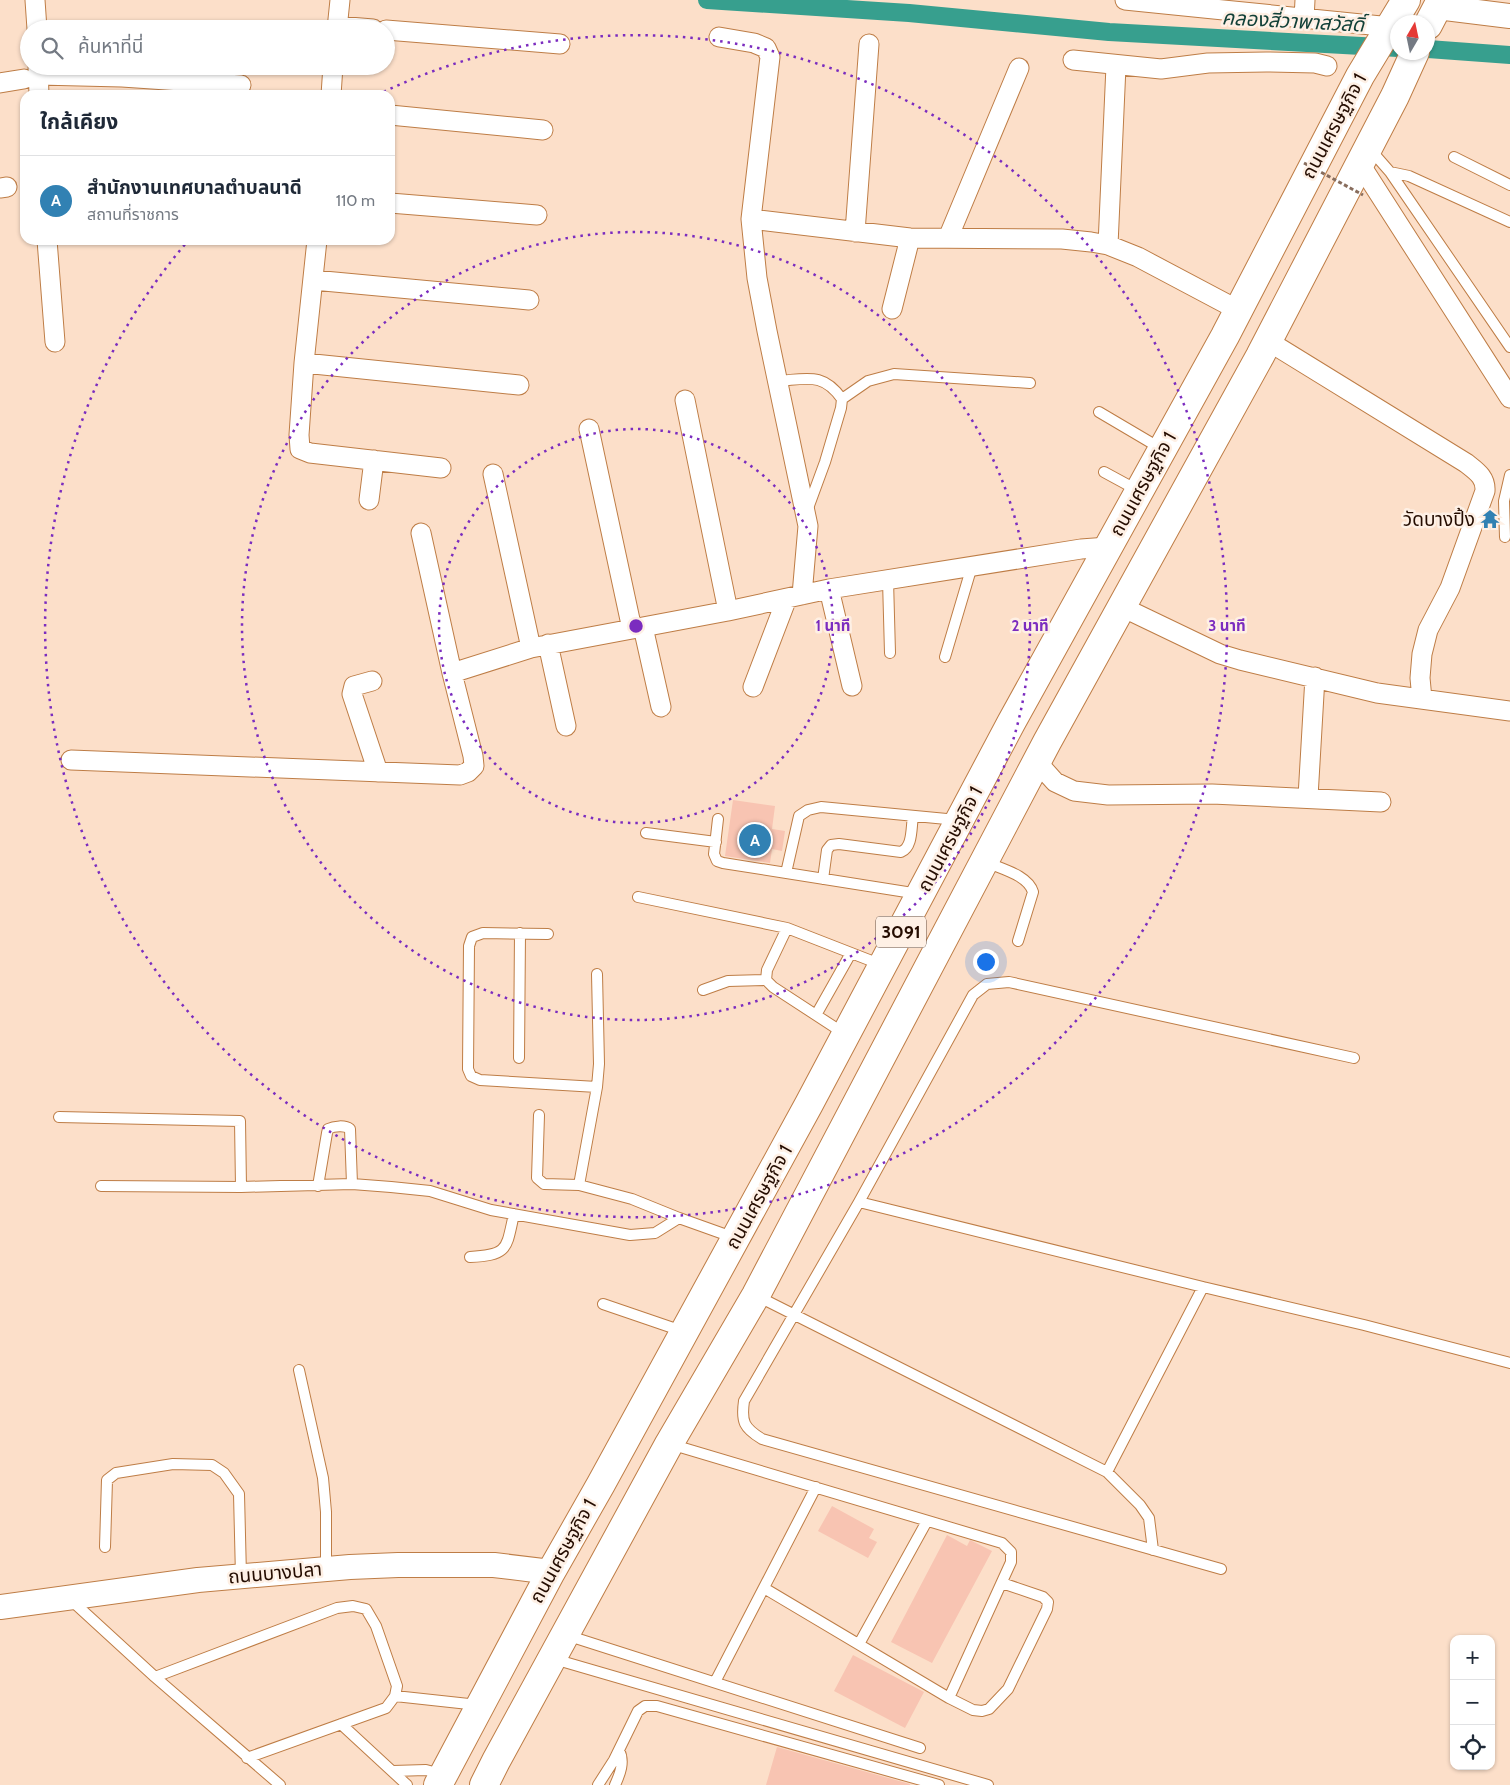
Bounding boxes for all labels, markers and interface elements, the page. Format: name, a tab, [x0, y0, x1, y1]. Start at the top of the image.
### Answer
water label: คลองสี่วาพาสวัสดิ์	[1221, 3, 1370, 37]
north arrow	[1390, 15, 1435, 60]
search box	[20, 20, 395, 75]
icon: search	[38, 34, 66, 62]
text: ค้นหาที่นี่	[78, 35, 143, 58]
street label: ถนนเศรษฐกิจ 1	[1297, 69, 1371, 183]
text: ใกล้เคียง	[40, 109, 118, 134]
text: สำนักงานเทศบาลตำบลนาดี	[87, 176, 302, 199]
text: A	[51, 191, 61, 210]
text: 110 m	[336, 191, 375, 210]
text: สถานที่ราชการ	[87, 205, 179, 224]
street label: ถนนเศรษฐกิจ 1	[1105, 428, 1181, 540]
place label: วัดบางปิ้ง	[1403, 507, 1475, 531]
temple icon: วัดบางปิ้ง	[1479, 508, 1501, 530]
centre of rings	[627, 617, 645, 635]
text: 1 นาที	[816, 617, 850, 635]
text: 2 นาที	[1011, 617, 1049, 635]
text: 3 นาที	[1208, 617, 1246, 635]
street label: ถนนเศรษฐกิจ 1	[913, 782, 987, 896]
pin: A	[739, 821, 771, 859]
road number: 3091	[876, 916, 926, 948]
your location	[973, 949, 999, 975]
street label: ถนนเศรษฐกิจ 1	[721, 1141, 797, 1253]
street label: ถนนเศรษฐกิจ 1	[525, 1495, 601, 1607]
street label: ถนนบางปลา	[227, 1557, 323, 1589]
map controls	[1450, 1635, 1495, 1770]
button: +	[1450, 1635, 1495, 1680]
button: −	[1450, 1680, 1495, 1725]
button: locate	[1450, 1725, 1495, 1770]

